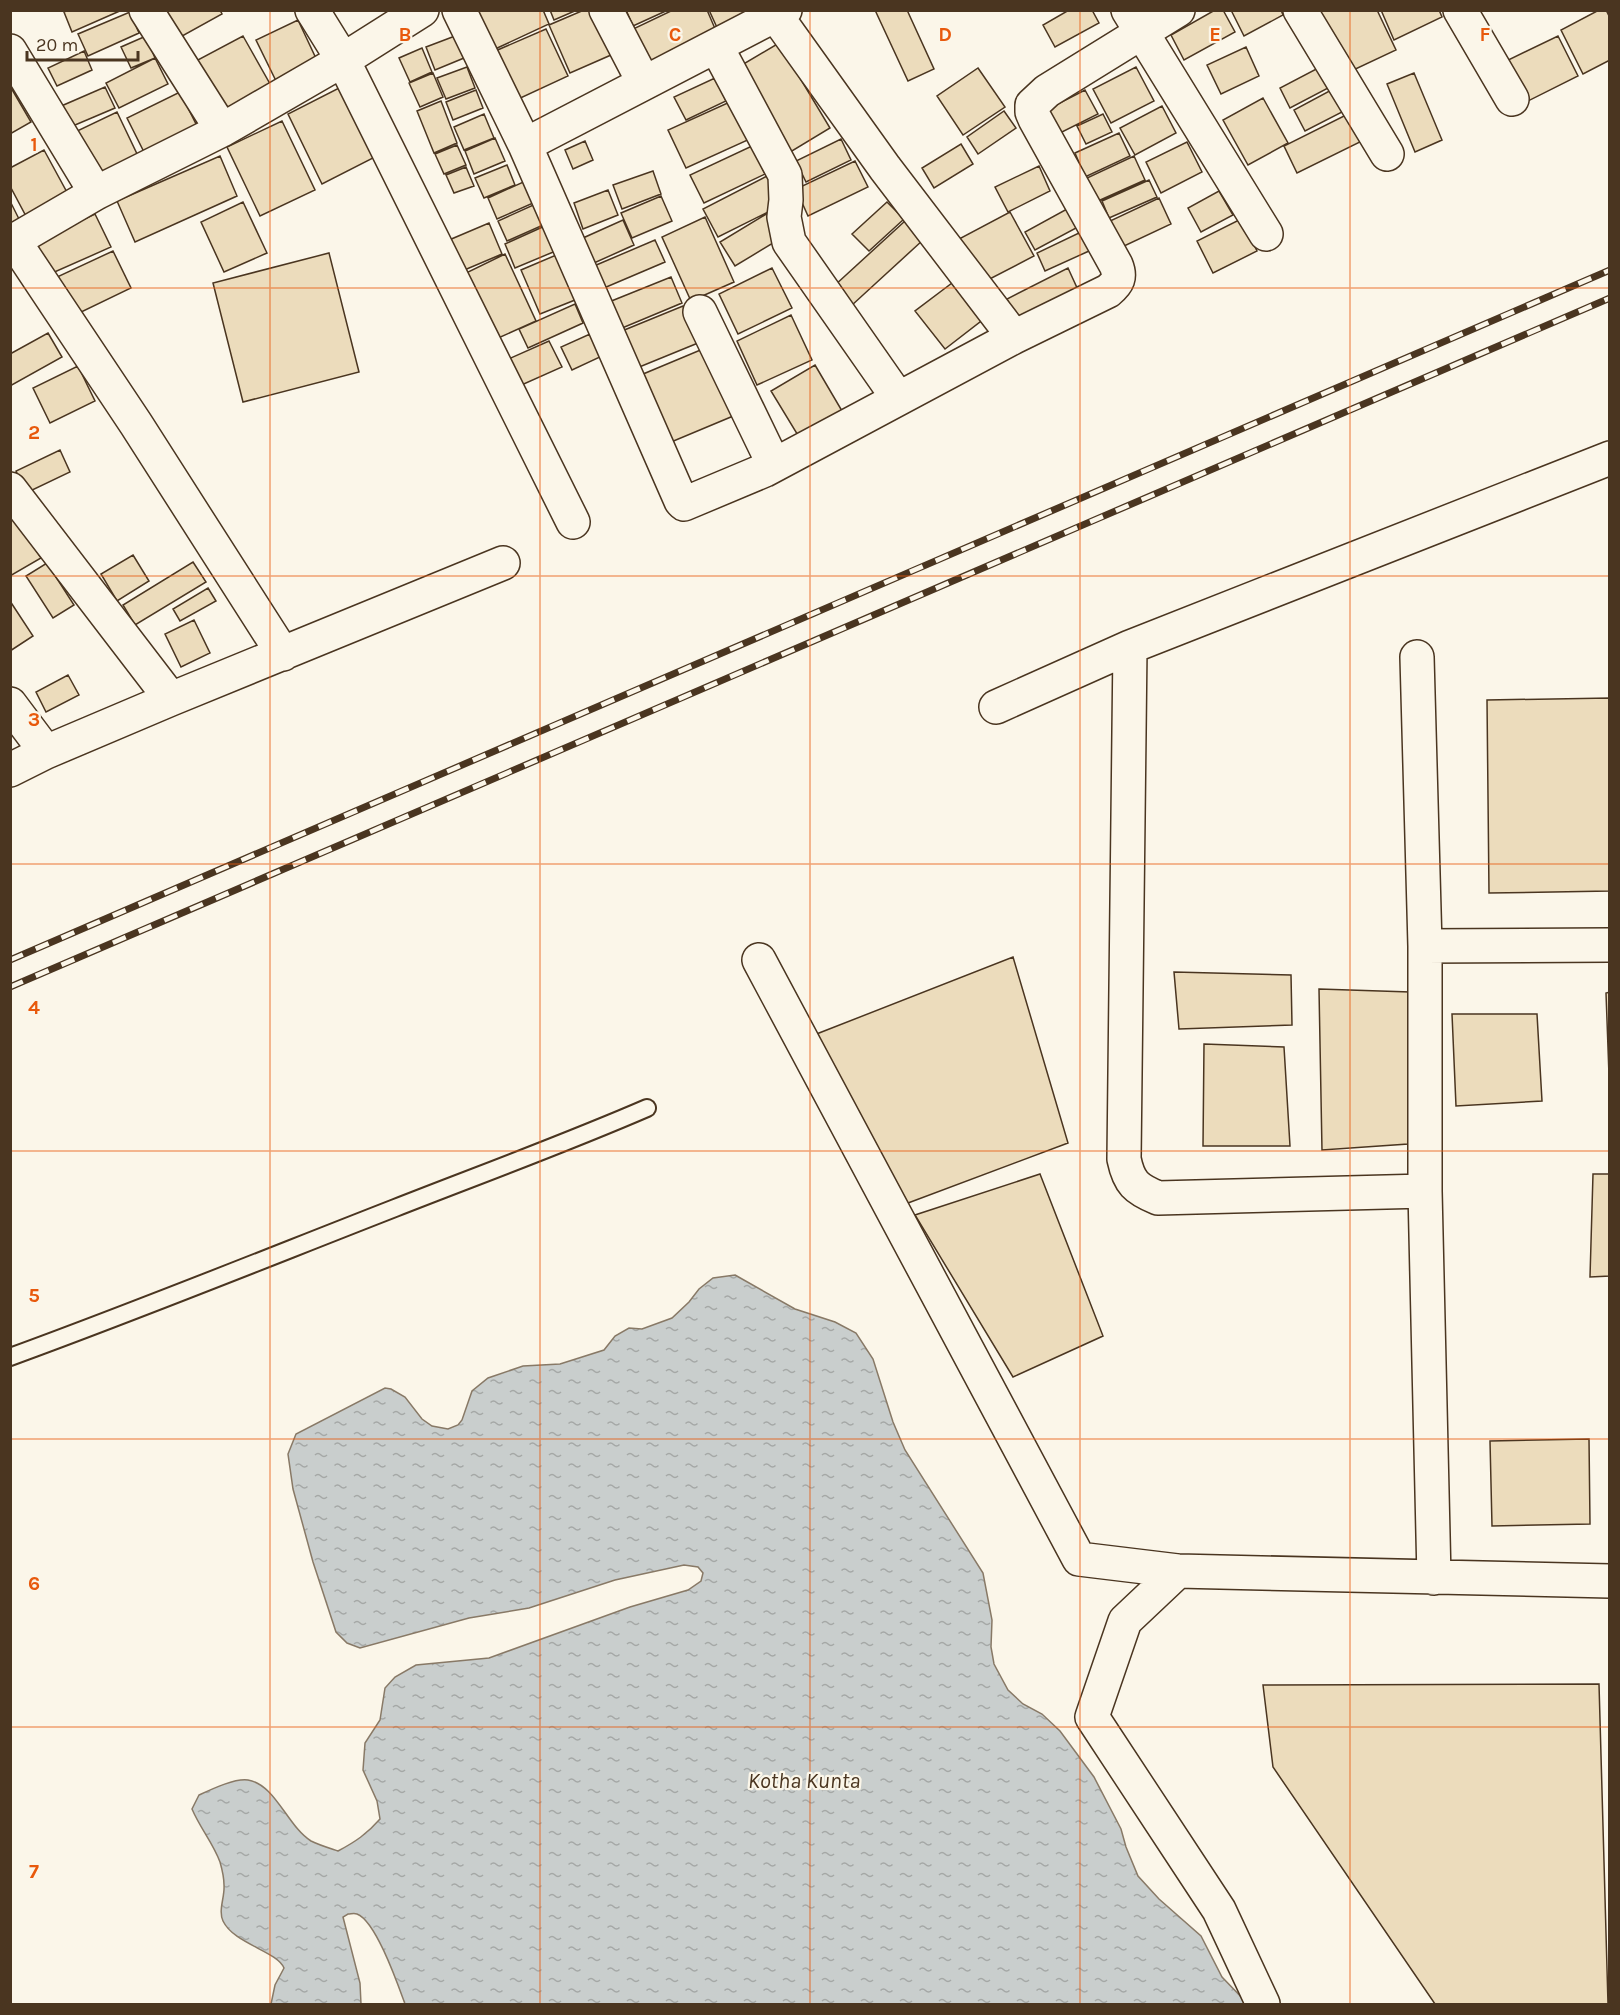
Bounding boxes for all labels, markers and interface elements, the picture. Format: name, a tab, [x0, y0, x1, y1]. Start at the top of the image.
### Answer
text: B	[399, 23, 411, 46]
text: C	[669, 23, 681, 46]
text: D	[938, 23, 952, 46]
text: E	[1209, 23, 1221, 46]
text: F	[1480, 23, 1491, 46]
scale bar	[27, 24, 138, 62]
text: 20 m	[36, 34, 78, 56]
text: 1	[30, 133, 38, 156]
text: 2	[28, 421, 40, 444]
text: 3	[28, 708, 40, 731]
text: 4	[28, 996, 40, 1019]
text: 5	[28, 1284, 40, 1307]
text: 6	[28, 1572, 40, 1595]
water label: Kotha Kunta	[748, 1768, 860, 1794]
text: 7	[29, 1860, 39, 1883]

